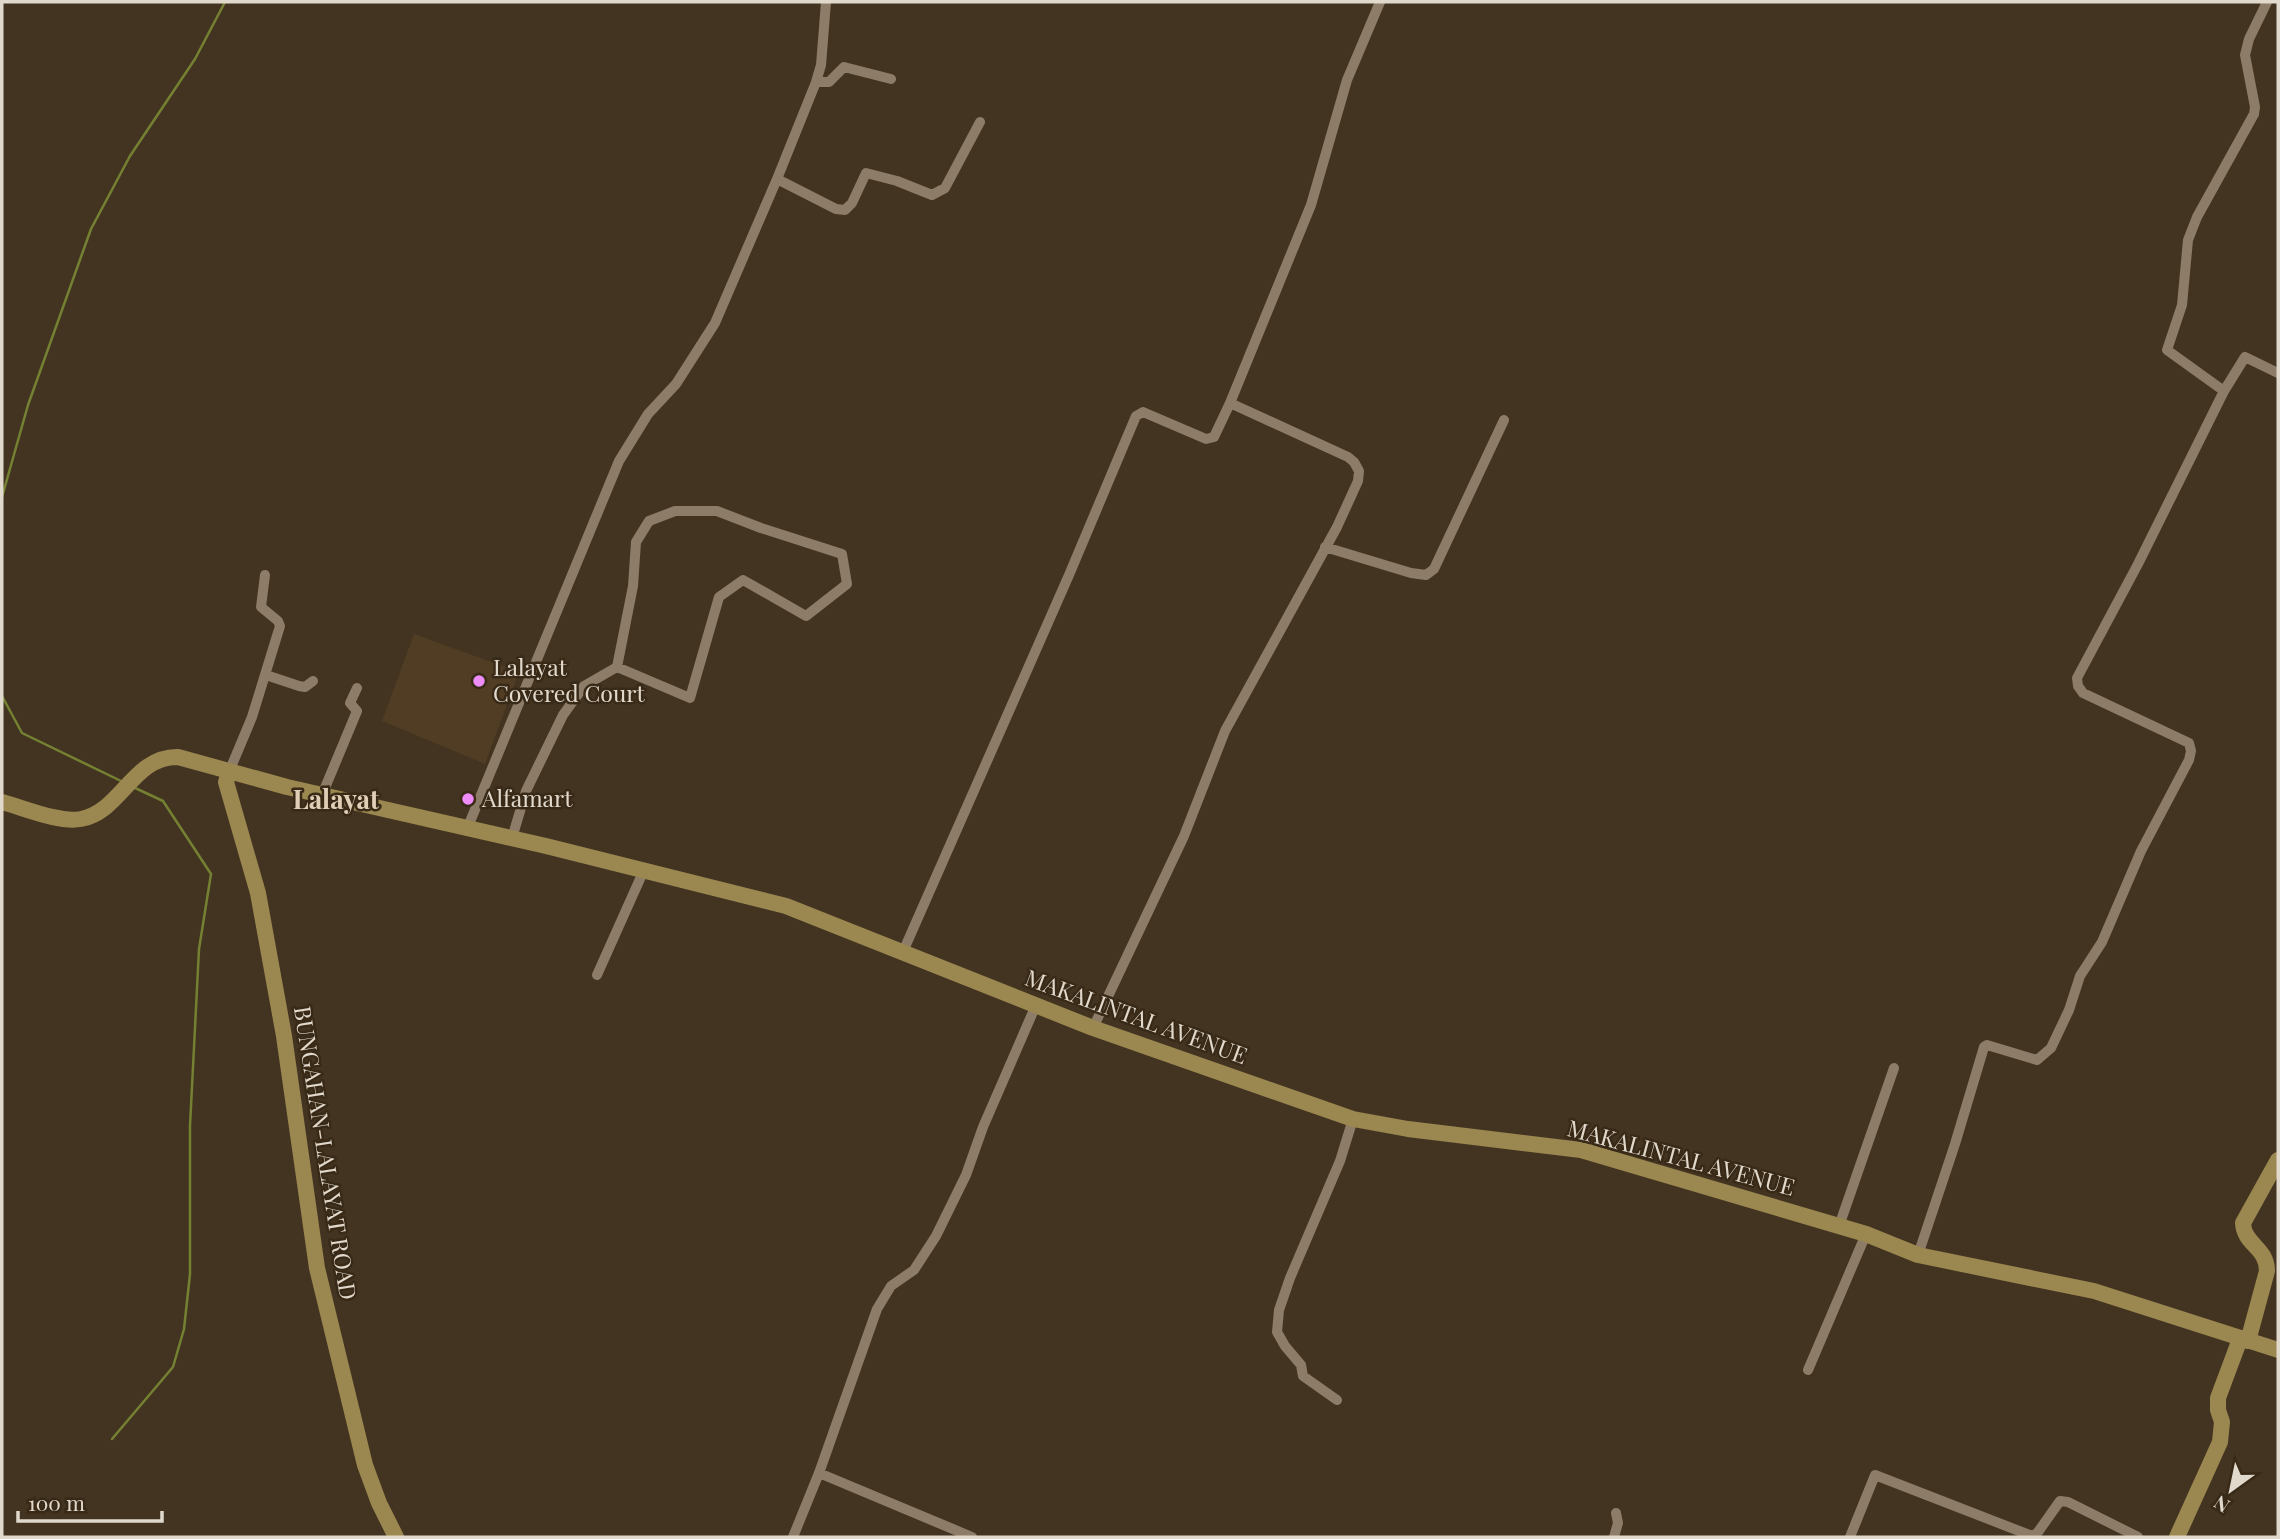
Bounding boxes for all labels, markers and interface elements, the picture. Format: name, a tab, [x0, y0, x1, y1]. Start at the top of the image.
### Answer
place label: Lalayat Covered Court	[493, 651, 645, 708]
marker: Lalayat Covered Court	[471, 673, 487, 689]
district label: Lalayat	[293, 781, 380, 816]
place label: Alfamart	[481, 782, 573, 813]
marker: Alfamart	[460, 791, 476, 807]
street label: MAKALINTAL AVENUE	[1021, 961, 1252, 1070]
street label: BUNGAHAN-LALAYAT ROAD	[288, 1004, 365, 1302]
street label: MAKALINTAL AVENUE	[1564, 1111, 1799, 1202]
north arrow	[2196, 1455, 2266, 1525]
scale bar	[18, 1480, 161, 1524]
text: 100 m	[28, 1488, 85, 1516]
text: N	[2208, 1490, 2234, 1520]

